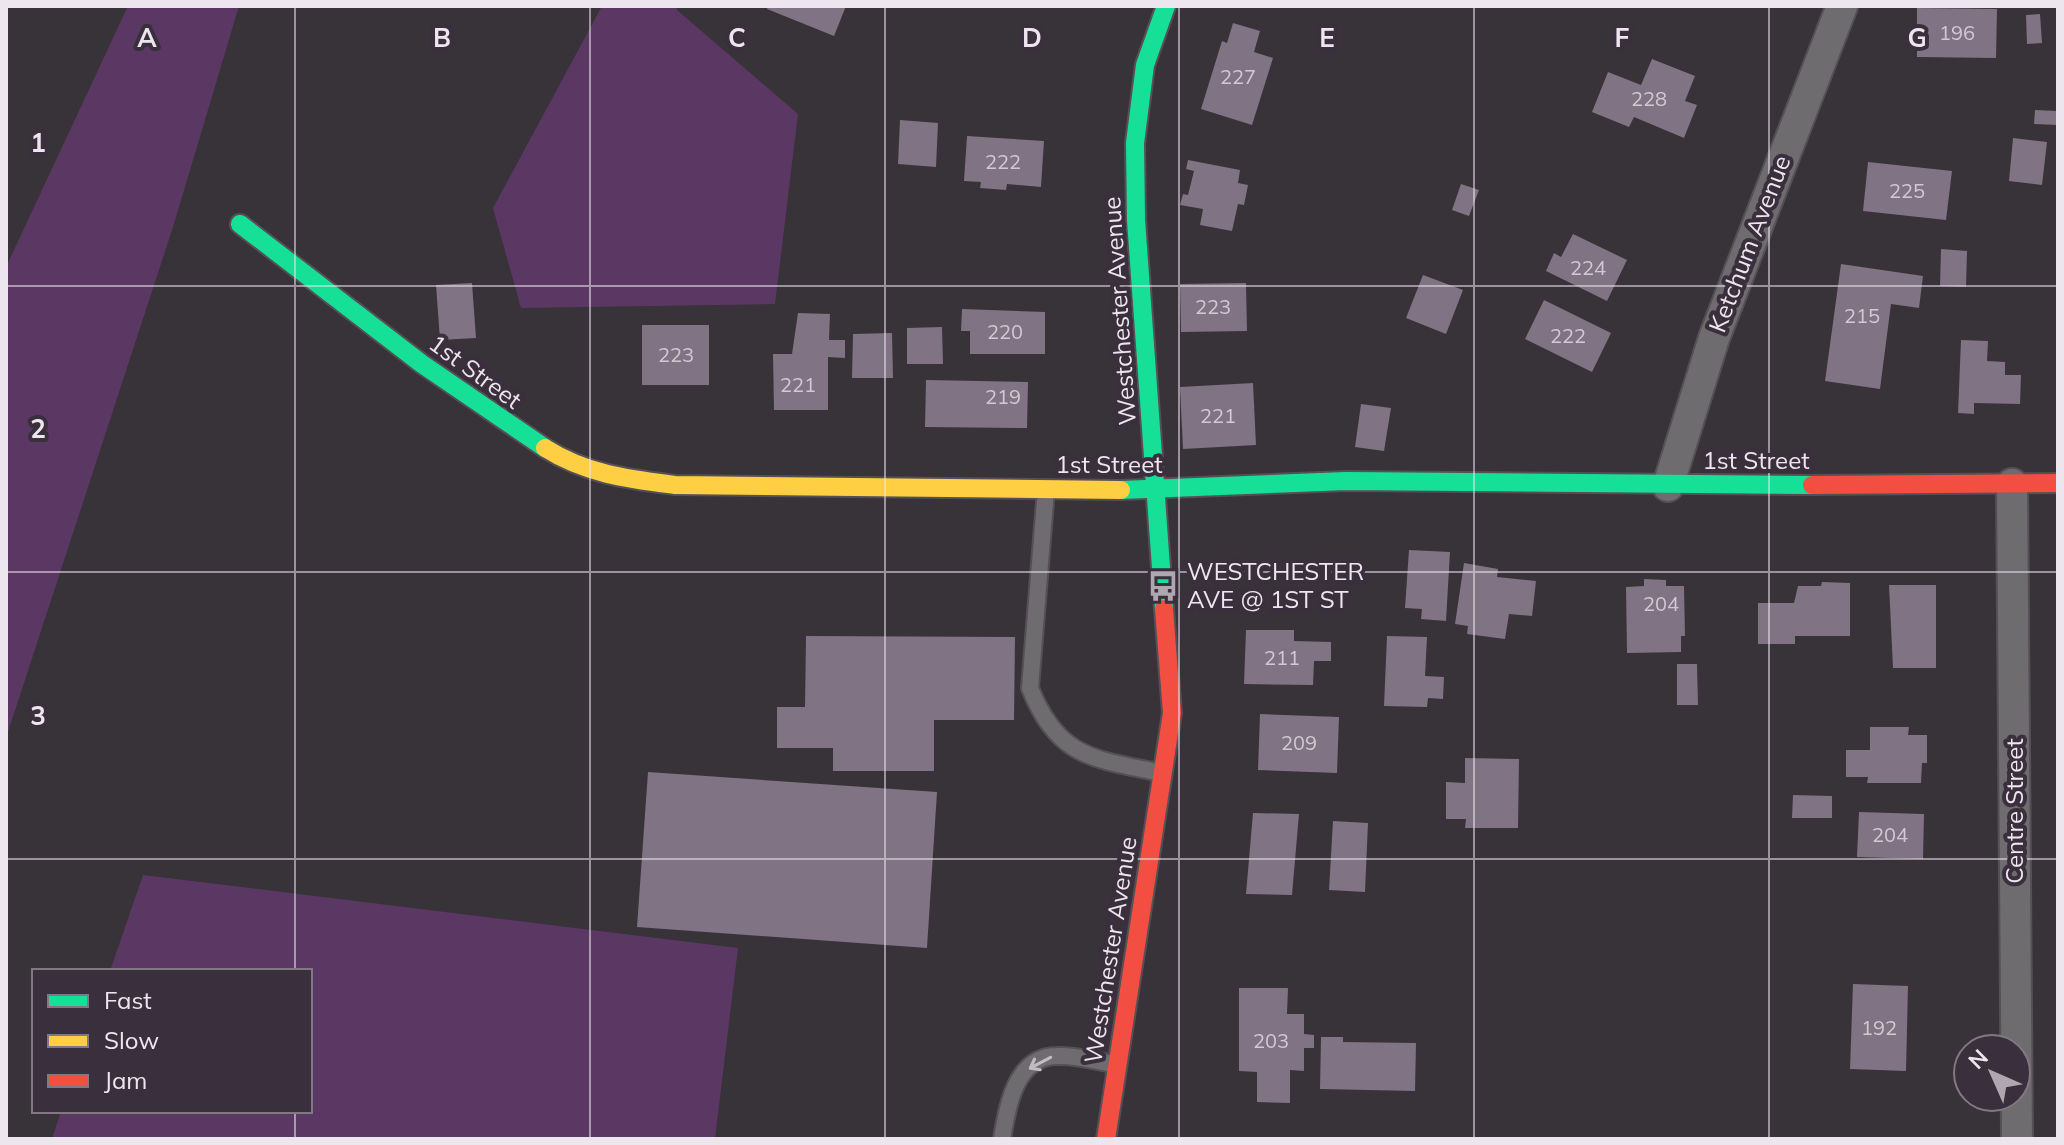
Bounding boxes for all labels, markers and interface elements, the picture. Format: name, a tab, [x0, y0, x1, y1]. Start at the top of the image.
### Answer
house number: 196	[1939, 20, 1975, 45]
text: A	[137, 21, 157, 54]
text: B	[433, 21, 451, 54]
text: C	[728, 21, 746, 54]
text: D	[1022, 21, 1042, 54]
text: E	[1319, 21, 1335, 54]
text: F	[1615, 21, 1630, 54]
text: G	[1907, 21, 1927, 54]
house number: 227	[1220, 64, 1256, 89]
house number: 228	[1631, 86, 1667, 111]
text: 1	[30, 126, 46, 159]
house number: 222	[985, 149, 1021, 174]
street label: Ketchum Avenue	[1702, 151, 1797, 336]
house number: 225	[1889, 178, 1925, 203]
street label: Westchester Avenue	[1096, 196, 1142, 426]
house number: 224	[1570, 255, 1606, 280]
house number: 223	[1195, 294, 1231, 319]
house number: 215	[1844, 303, 1880, 328]
house number: 220	[987, 319, 1023, 344]
house number: 222	[1550, 323, 1586, 348]
street label: 1st Street	[423, 328, 528, 415]
house number: 223	[658, 342, 694, 367]
house number: 221	[780, 372, 816, 397]
house number: 219	[985, 384, 1021, 409]
house number: 221	[1200, 403, 1236, 428]
text: 2	[30, 412, 46, 445]
street label: 1st Street	[1702, 445, 1810, 475]
street label: 1st Street	[1055, 449, 1163, 479]
place label: WESTCHESTER AVE @ 1ST ST	[1187, 556, 1364, 614]
bus stop icon: WESTCHESTER AVE @ 1ST ST	[1146, 569, 1180, 603]
house number: 204	[1643, 591, 1679, 616]
house number: 211	[1264, 645, 1300, 670]
text: 3	[30, 699, 46, 732]
house number: 209	[1281, 730, 1317, 755]
street label: Centre Street	[1999, 738, 2029, 884]
house number: 204	[1872, 822, 1908, 847]
street label: Westchester Avenue	[1077, 834, 1143, 1065]
legend	[32, 969, 312, 1113]
text: Fast	[104, 985, 152, 1015]
house number: 192	[1861, 1015, 1897, 1040]
text: Slow	[104, 1025, 159, 1055]
house number: 203	[1253, 1028, 1289, 1053]
north arrow	[1952, 1033, 2032, 1113]
text: N	[1962, 1043, 1994, 1075]
one-way arrow	[1029, 1055, 1052, 1071]
text: Jam	[104, 1065, 147, 1095]

